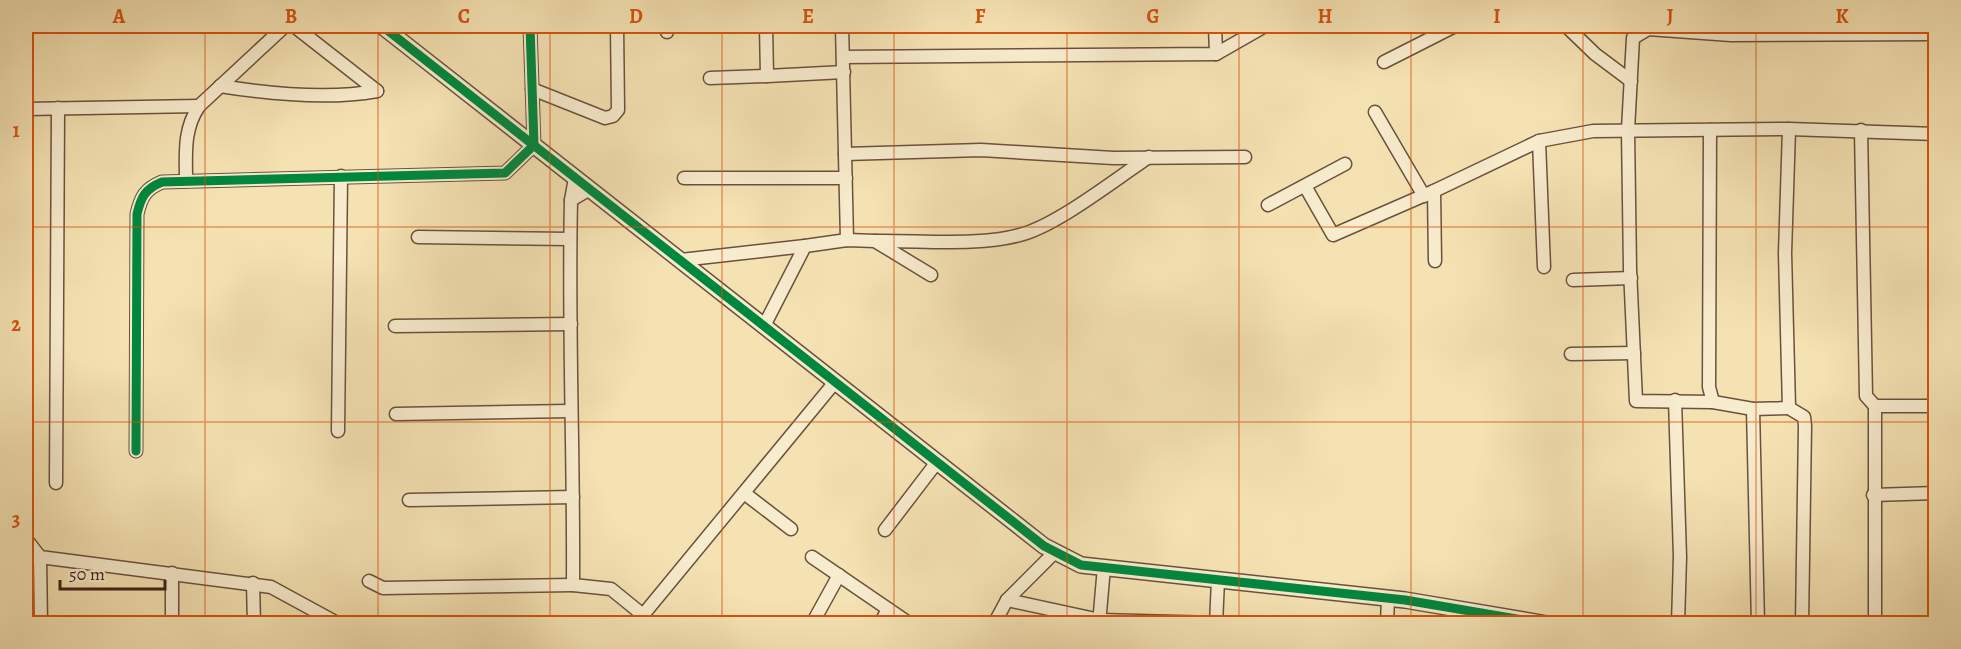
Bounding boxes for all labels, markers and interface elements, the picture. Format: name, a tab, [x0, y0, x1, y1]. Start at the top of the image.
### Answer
text: A	[112, 3, 126, 30]
text: B	[285, 3, 297, 30]
text: C	[458, 3, 470, 30]
text: D	[629, 3, 643, 30]
text: E	[802, 3, 814, 30]
text: F	[975, 3, 986, 30]
text: G	[1146, 3, 1160, 30]
text: H	[1318, 3, 1333, 30]
text: I	[1493, 3, 1501, 30]
text: J	[1667, 3, 1674, 30]
text: K	[1835, 3, 1849, 30]
text: 1	[12, 117, 20, 144]
text: 2	[11, 311, 21, 338]
text: 3	[12, 506, 20, 533]
scale bar	[60, 553, 165, 591]
text: 50 m	[69, 562, 105, 586]

